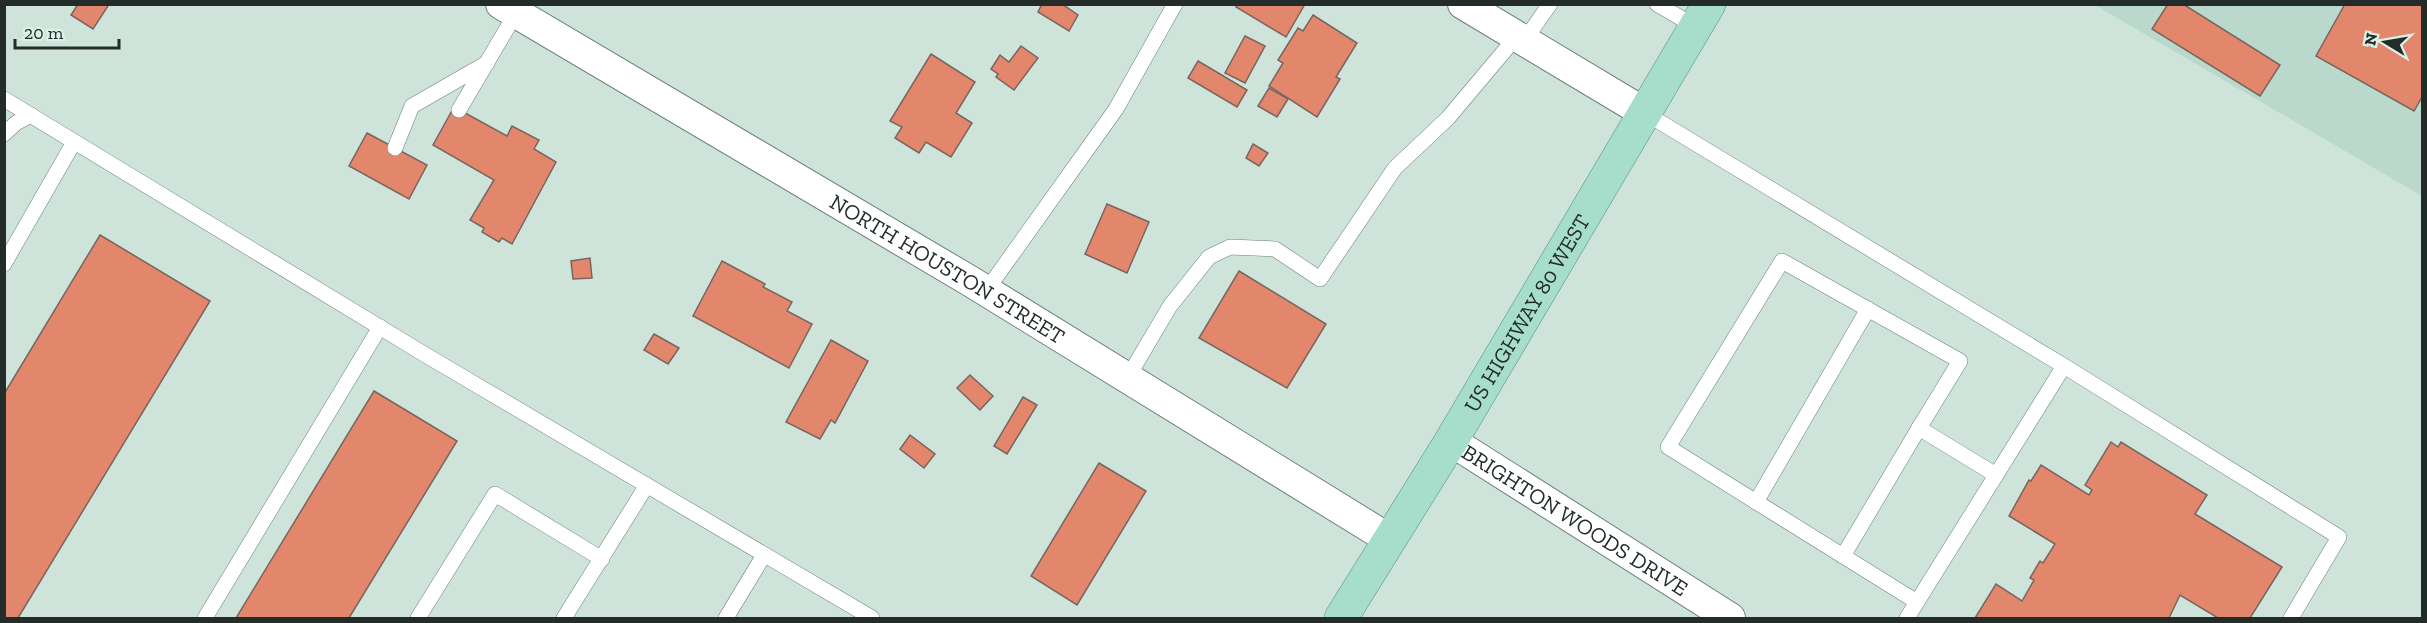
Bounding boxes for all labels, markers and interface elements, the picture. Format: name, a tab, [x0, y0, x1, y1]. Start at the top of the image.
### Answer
scale bar	[15, 12, 118, 50]
north arrow	[2355, 12, 2415, 72]
text: 20 m	[24, 22, 64, 44]
text: N	[2360, 31, 2381, 47]
street label: NORTH HOUSTON STREET	[825, 188, 1070, 350]
street label: US HIGHWAY 80 WEST	[1458, 209, 1596, 417]
street label: BRIGHTON WOODS DRIVE	[1457, 438, 1693, 601]

